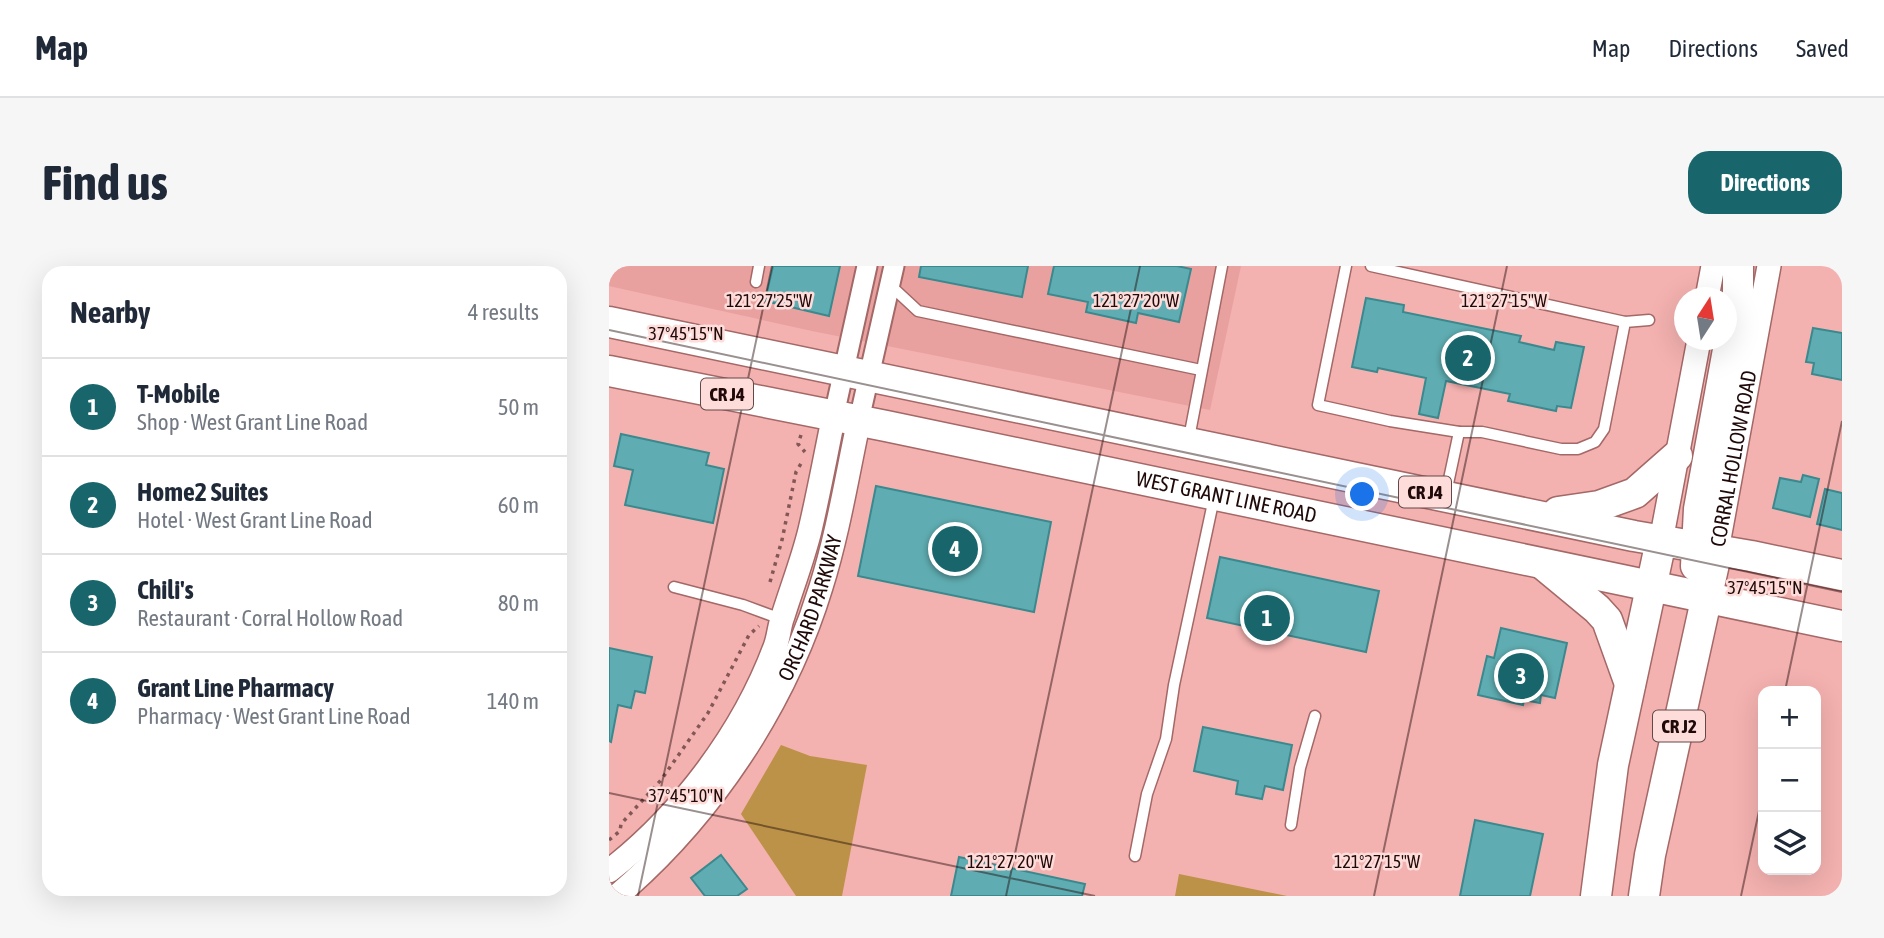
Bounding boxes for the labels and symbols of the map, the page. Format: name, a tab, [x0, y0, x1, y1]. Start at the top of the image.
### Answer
north arrow	[1674, 287, 1737, 350]
text: 121°27'25"W	[726, 290, 812, 311]
text: 121°27'20"W	[1093, 290, 1179, 311]
text: 121°27'15"W	[1461, 290, 1547, 311]
text: 37°45'15"N	[648, 323, 724, 344]
pin: 2	[1445, 332, 1491, 384]
street label: CORRAL HOLLOW ROAD	[1705, 368, 1761, 548]
road number: CR J4	[701, 378, 753, 410]
street label: WEST GRANT LINE ROAD	[1134, 466, 1319, 527]
road number: CR J4	[1399, 476, 1451, 508]
your location	[1345, 477, 1379, 511]
pin: 4	[932, 523, 978, 575]
street label: ORCHARD PARKWAY	[773, 532, 846, 685]
text: 37°45'15"N	[1727, 577, 1803, 598]
pin: 1	[1244, 592, 1290, 644]
pin: 3	[1498, 650, 1544, 702]
road number: CR J2	[1653, 710, 1705, 741]
text: 37°45'10"N	[648, 785, 724, 806]
text: 121°27'20"W	[967, 851, 1053, 872]
text: 121°27'15"W	[1334, 851, 1420, 872]

